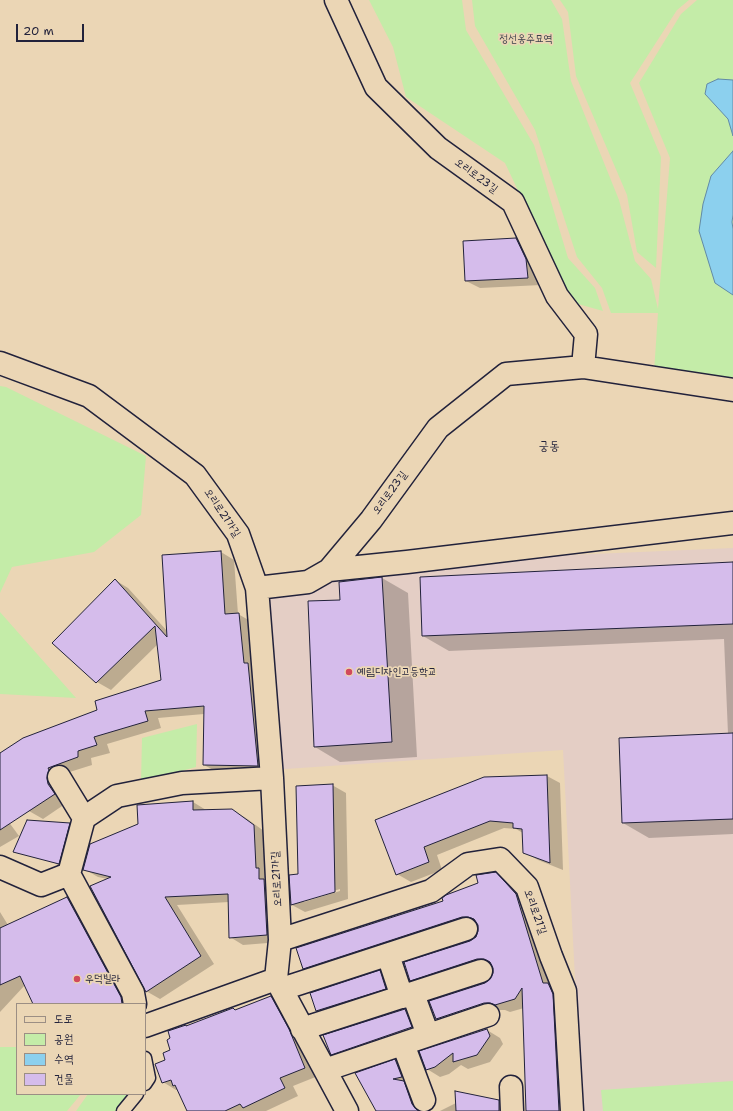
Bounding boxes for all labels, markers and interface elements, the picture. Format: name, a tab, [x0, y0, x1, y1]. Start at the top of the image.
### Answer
scale bar	[18, 16, 86, 42]
text: 20 m	[23, 23, 54, 39]
park label: 정선옹주묘역	[499, 32, 553, 46]
street label: 오리로23길	[452, 156, 500, 196]
district label: 궁동	[539, 439, 559, 455]
street label: 오리로23길	[370, 469, 410, 517]
street label: 오리로21가길	[201, 486, 243, 540]
place label: 예림디자인고등학교	[357, 665, 437, 679]
marker: 예림디자인고등학교	[344, 667, 354, 677]
street label: 오리로21가길	[269, 851, 285, 907]
street label: 오리로21길	[521, 888, 549, 936]
place label: 우덕빌라	[85, 972, 120, 986]
marker: 우덕빌라	[72, 974, 82, 984]
legend	[16, 1003, 146, 1095]
text: 도로	[54, 1011, 73, 1027]
text: 공원	[54, 1031, 73, 1047]
text: 수역	[54, 1051, 73, 1067]
text: 건물	[54, 1071, 73, 1087]

